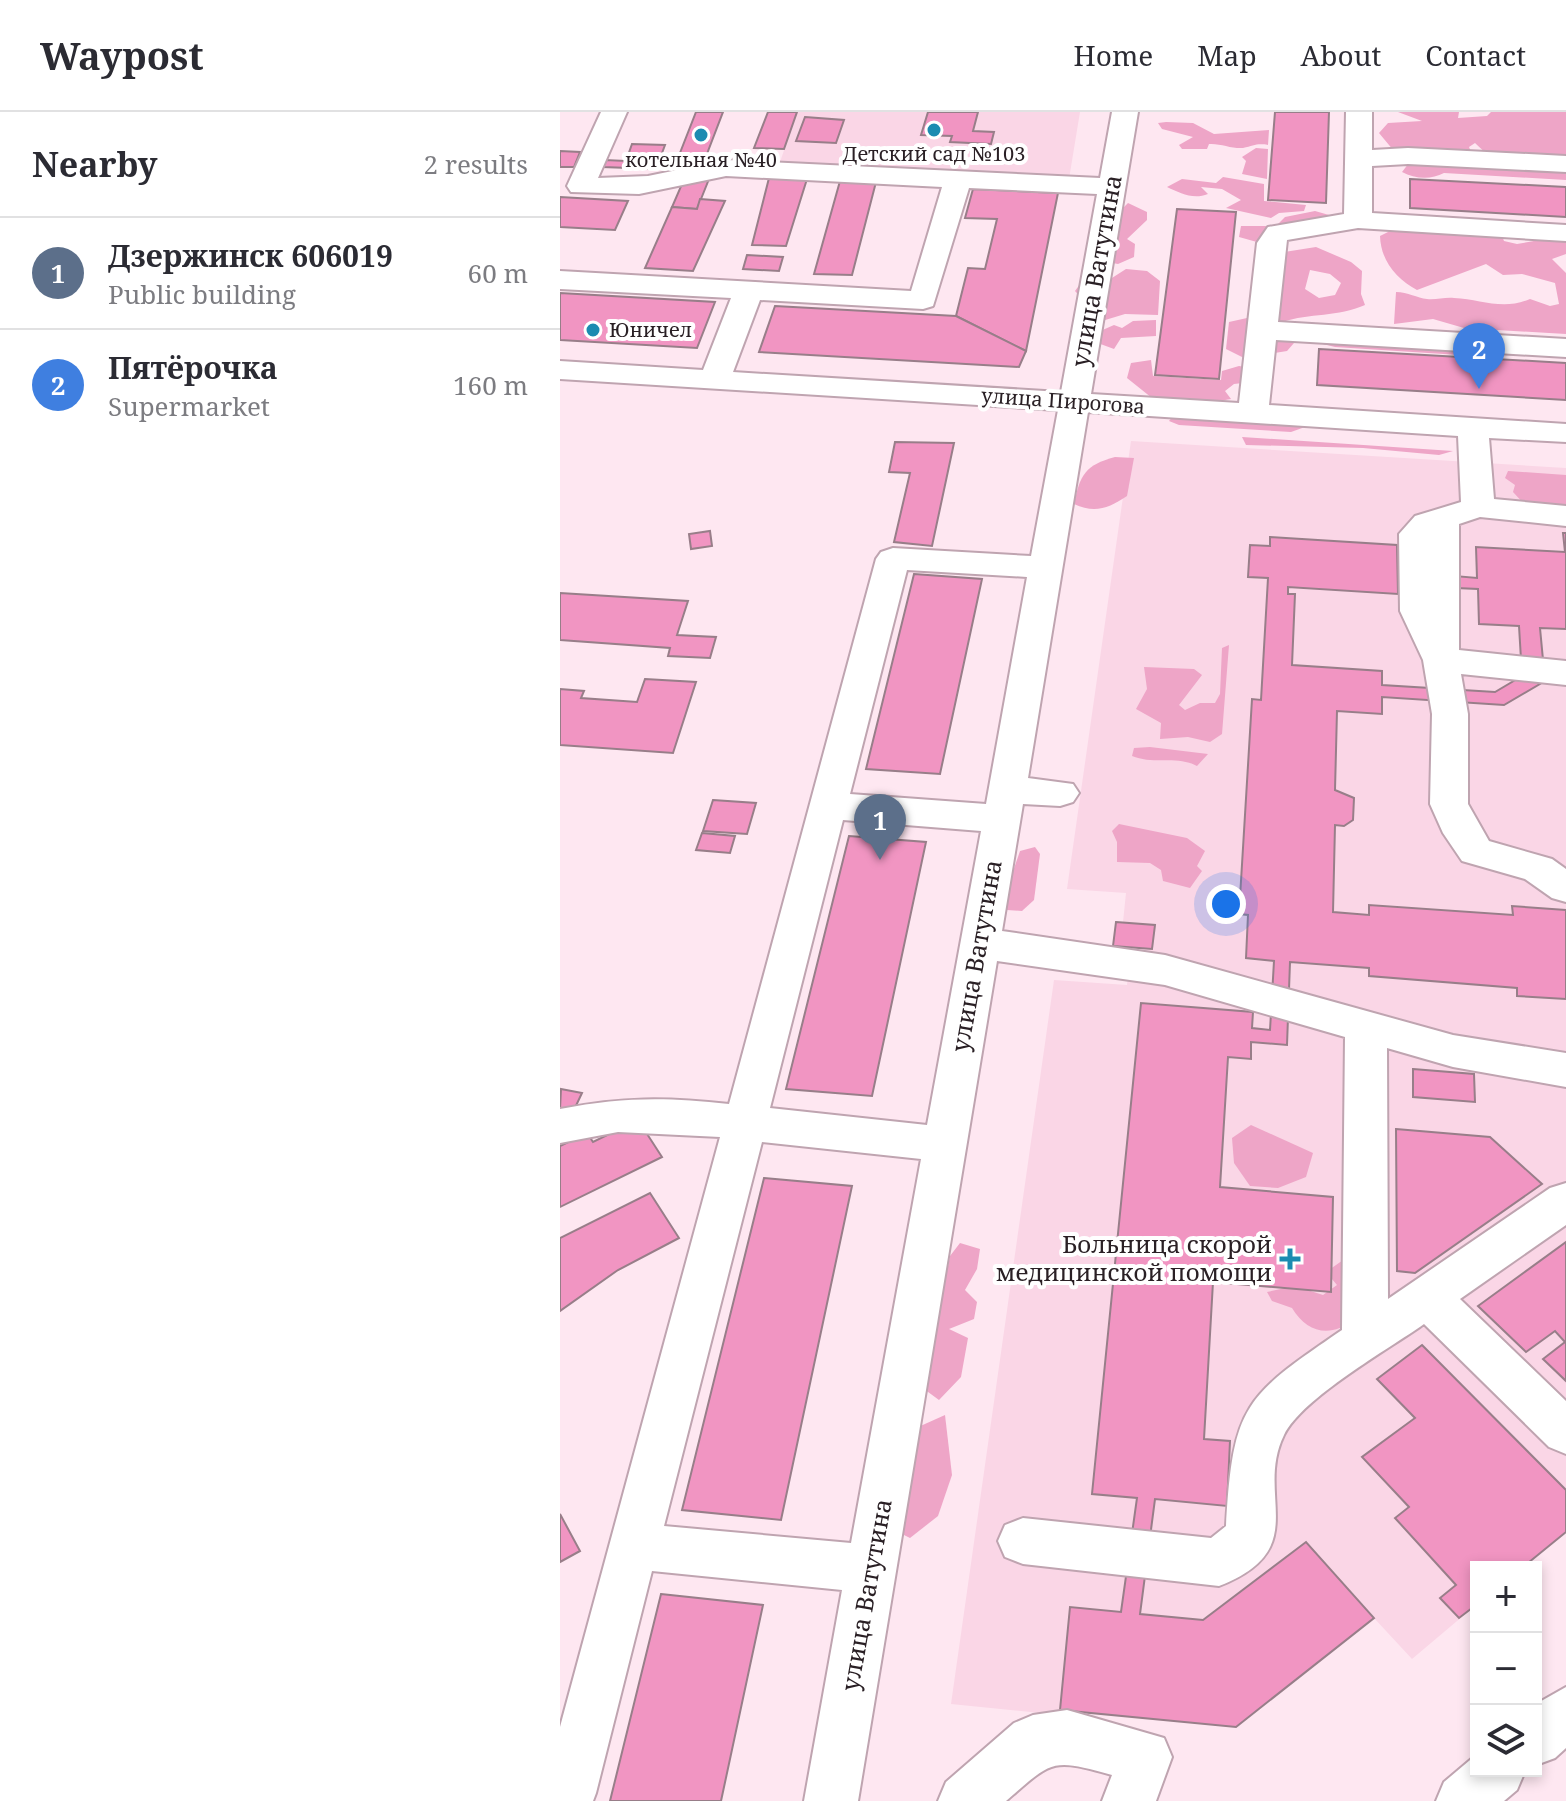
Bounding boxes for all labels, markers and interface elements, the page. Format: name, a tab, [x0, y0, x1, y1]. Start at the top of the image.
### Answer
text: Waypost	[40, 29, 204, 81]
text: Home	[1074, 36, 1153, 74]
text: Map	[1197, 36, 1257, 74]
text: About	[1301, 36, 1381, 74]
text: Contact	[1425, 36, 1526, 74]
marker: Детский сад №103	[925, 121, 943, 139]
marker: котельная №40	[692, 126, 710, 144]
place label: Детский сад №103	[843, 140, 1025, 167]
text: Nearby	[32, 141, 158, 187]
text: 2 results	[423, 146, 528, 182]
place label: котельная №40	[625, 146, 777, 173]
street label: улица Ватутина	[1062, 172, 1129, 370]
text: Дзержинск 606019	[108, 235, 393, 276]
text: 1	[51, 255, 65, 291]
text: 60 m	[468, 255, 528, 291]
text: Public building	[108, 276, 296, 312]
place label: Юничел	[609, 316, 692, 343]
marker: Юничел	[584, 321, 602, 339]
pin: 2	[1453, 323, 1505, 389]
text: Пятёрочка	[108, 347, 278, 388]
text: 2	[51, 367, 65, 403]
text: 160 m	[453, 367, 528, 403]
street label: улица Пирогова	[980, 381, 1146, 420]
text: Supermarket	[108, 388, 270, 424]
pin: 1	[854, 794, 906, 860]
street label: улица Ватутина	[942, 857, 1009, 1055]
your location	[1206, 884, 1246, 924]
place label: Больница скорой медицинской помощи	[996, 1227, 1272, 1288]
marker: Больница скорой медицинской помощи	[1279, 1248, 1301, 1270]
street label: улица Ватутина	[832, 1496, 899, 1694]
map controls	[1470, 1561, 1542, 1777]
button: +	[1470, 1561, 1542, 1633]
button: −	[1470, 1633, 1542, 1705]
button: layers	[1470, 1705, 1542, 1777]

